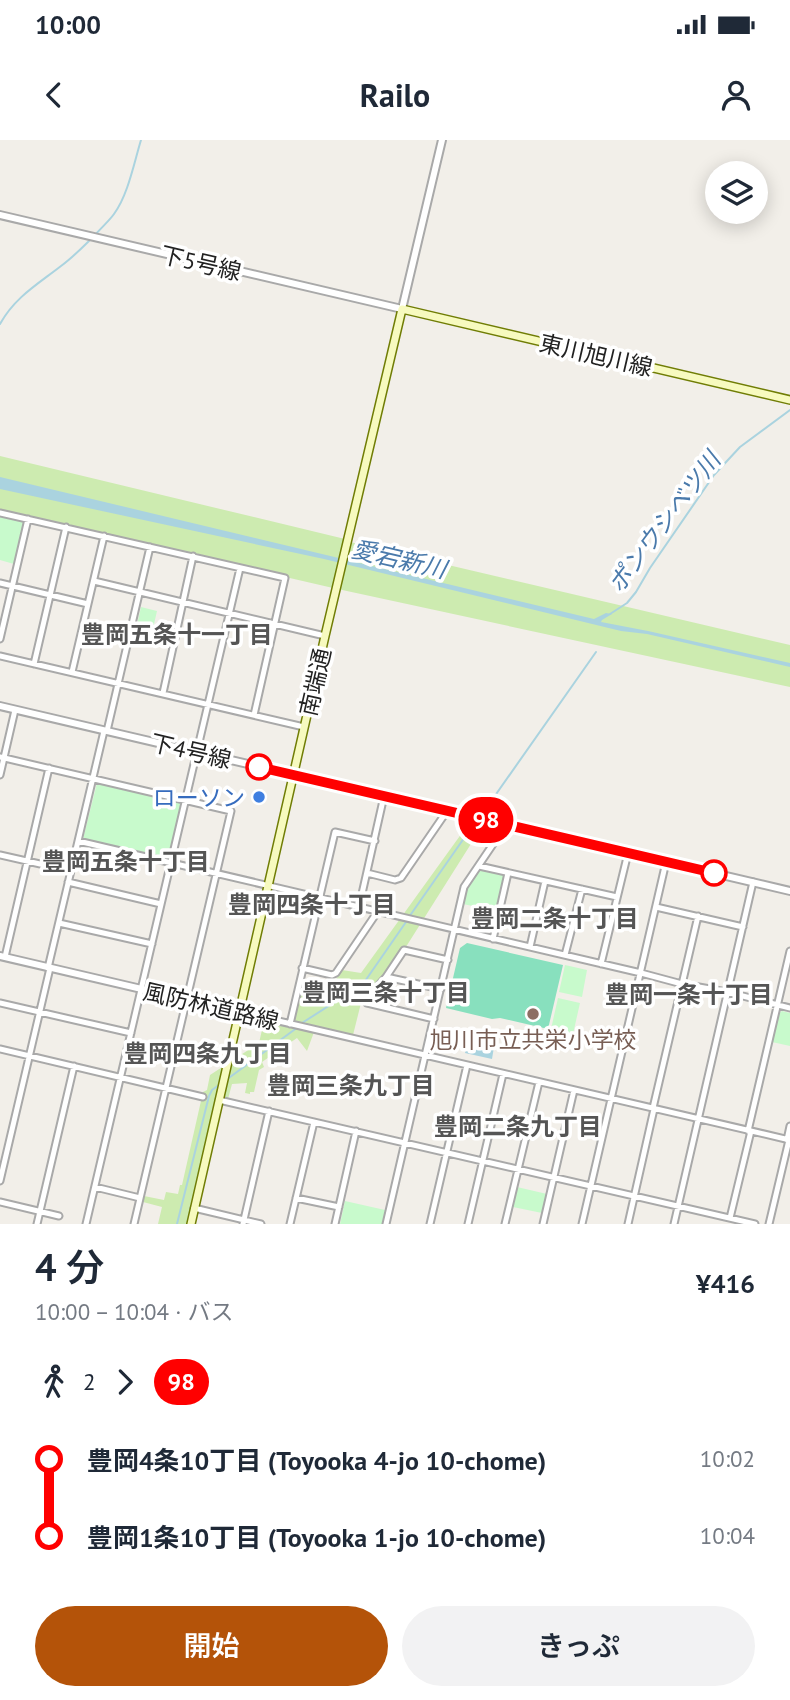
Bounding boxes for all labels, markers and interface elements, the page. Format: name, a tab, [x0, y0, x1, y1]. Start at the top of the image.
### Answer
text: 10:00	[35, 8, 101, 41]
text: Railo	[360, 74, 430, 116]
icon: back	[35, 76, 73, 114]
icon: person	[717, 76, 755, 114]
map controls	[705, 161, 768, 224]
button: layers	[705, 161, 768, 224]
street label: 下5号線	[158, 240, 244, 286]
street label: 東川旭川線	[537, 328, 655, 382]
water label: ポンウシベツ川	[601, 443, 729, 598]
water label: 愛宕新川	[349, 533, 452, 586]
district label: 豊岡五条十一丁目	[81, 619, 273, 650]
street label: 南端通	[293, 645, 337, 719]
street label: 下4号線	[148, 728, 234, 774]
unlabelled marker	[246, 754, 272, 780]
place label: ローソン	[153, 783, 245, 812]
marker: ローソン	[251, 789, 267, 805]
line badge: 98	[454, 797, 518, 843]
text: 98	[472, 804, 500, 835]
district label: 豊岡五条十丁目	[42, 846, 210, 877]
unlabelled marker	[701, 860, 727, 886]
district label: 豊岡四条十丁目	[228, 889, 396, 920]
district label: 豊岡二条十丁目	[471, 903, 639, 934]
street label: 風防林道路線	[141, 976, 281, 1036]
district label: 豊岡三条十丁目	[302, 977, 470, 1008]
district label: 豊岡一条十丁目	[605, 979, 773, 1010]
marker: 旭川市立共栄小学校	[525, 1006, 541, 1022]
place label: 旭川市立共栄小学校	[430, 1025, 637, 1054]
district label: 豊岡四条九丁目	[124, 1038, 292, 1069]
district label: 豊岡三条九丁目	[267, 1070, 435, 1101]
district label: 豊岡二条九丁目	[434, 1111, 602, 1142]
text: 4 分	[35, 1242, 104, 1291]
text: ¥416	[696, 1267, 755, 1300]
text: 10:00 – 10:04 · バス	[35, 1297, 234, 1326]
icon: walk	[35, 1363, 73, 1401]
icon: forward	[106, 1363, 144, 1401]
text: 98	[168, 1366, 195, 1397]
text: 2	[83, 1367, 96, 1396]
text: 豊岡4条10丁目 (Toyooka 4-jo 10-chome)	[87, 1444, 546, 1477]
text: 10:02	[700, 1444, 755, 1473]
text: 豊岡1条10丁目 (Toyooka 1-jo 10-chome)	[87, 1521, 546, 1554]
text: 10:04	[700, 1521, 755, 1550]
button: 開始	[35, 1606, 388, 1686]
button: きっぷ	[402, 1606, 755, 1686]

